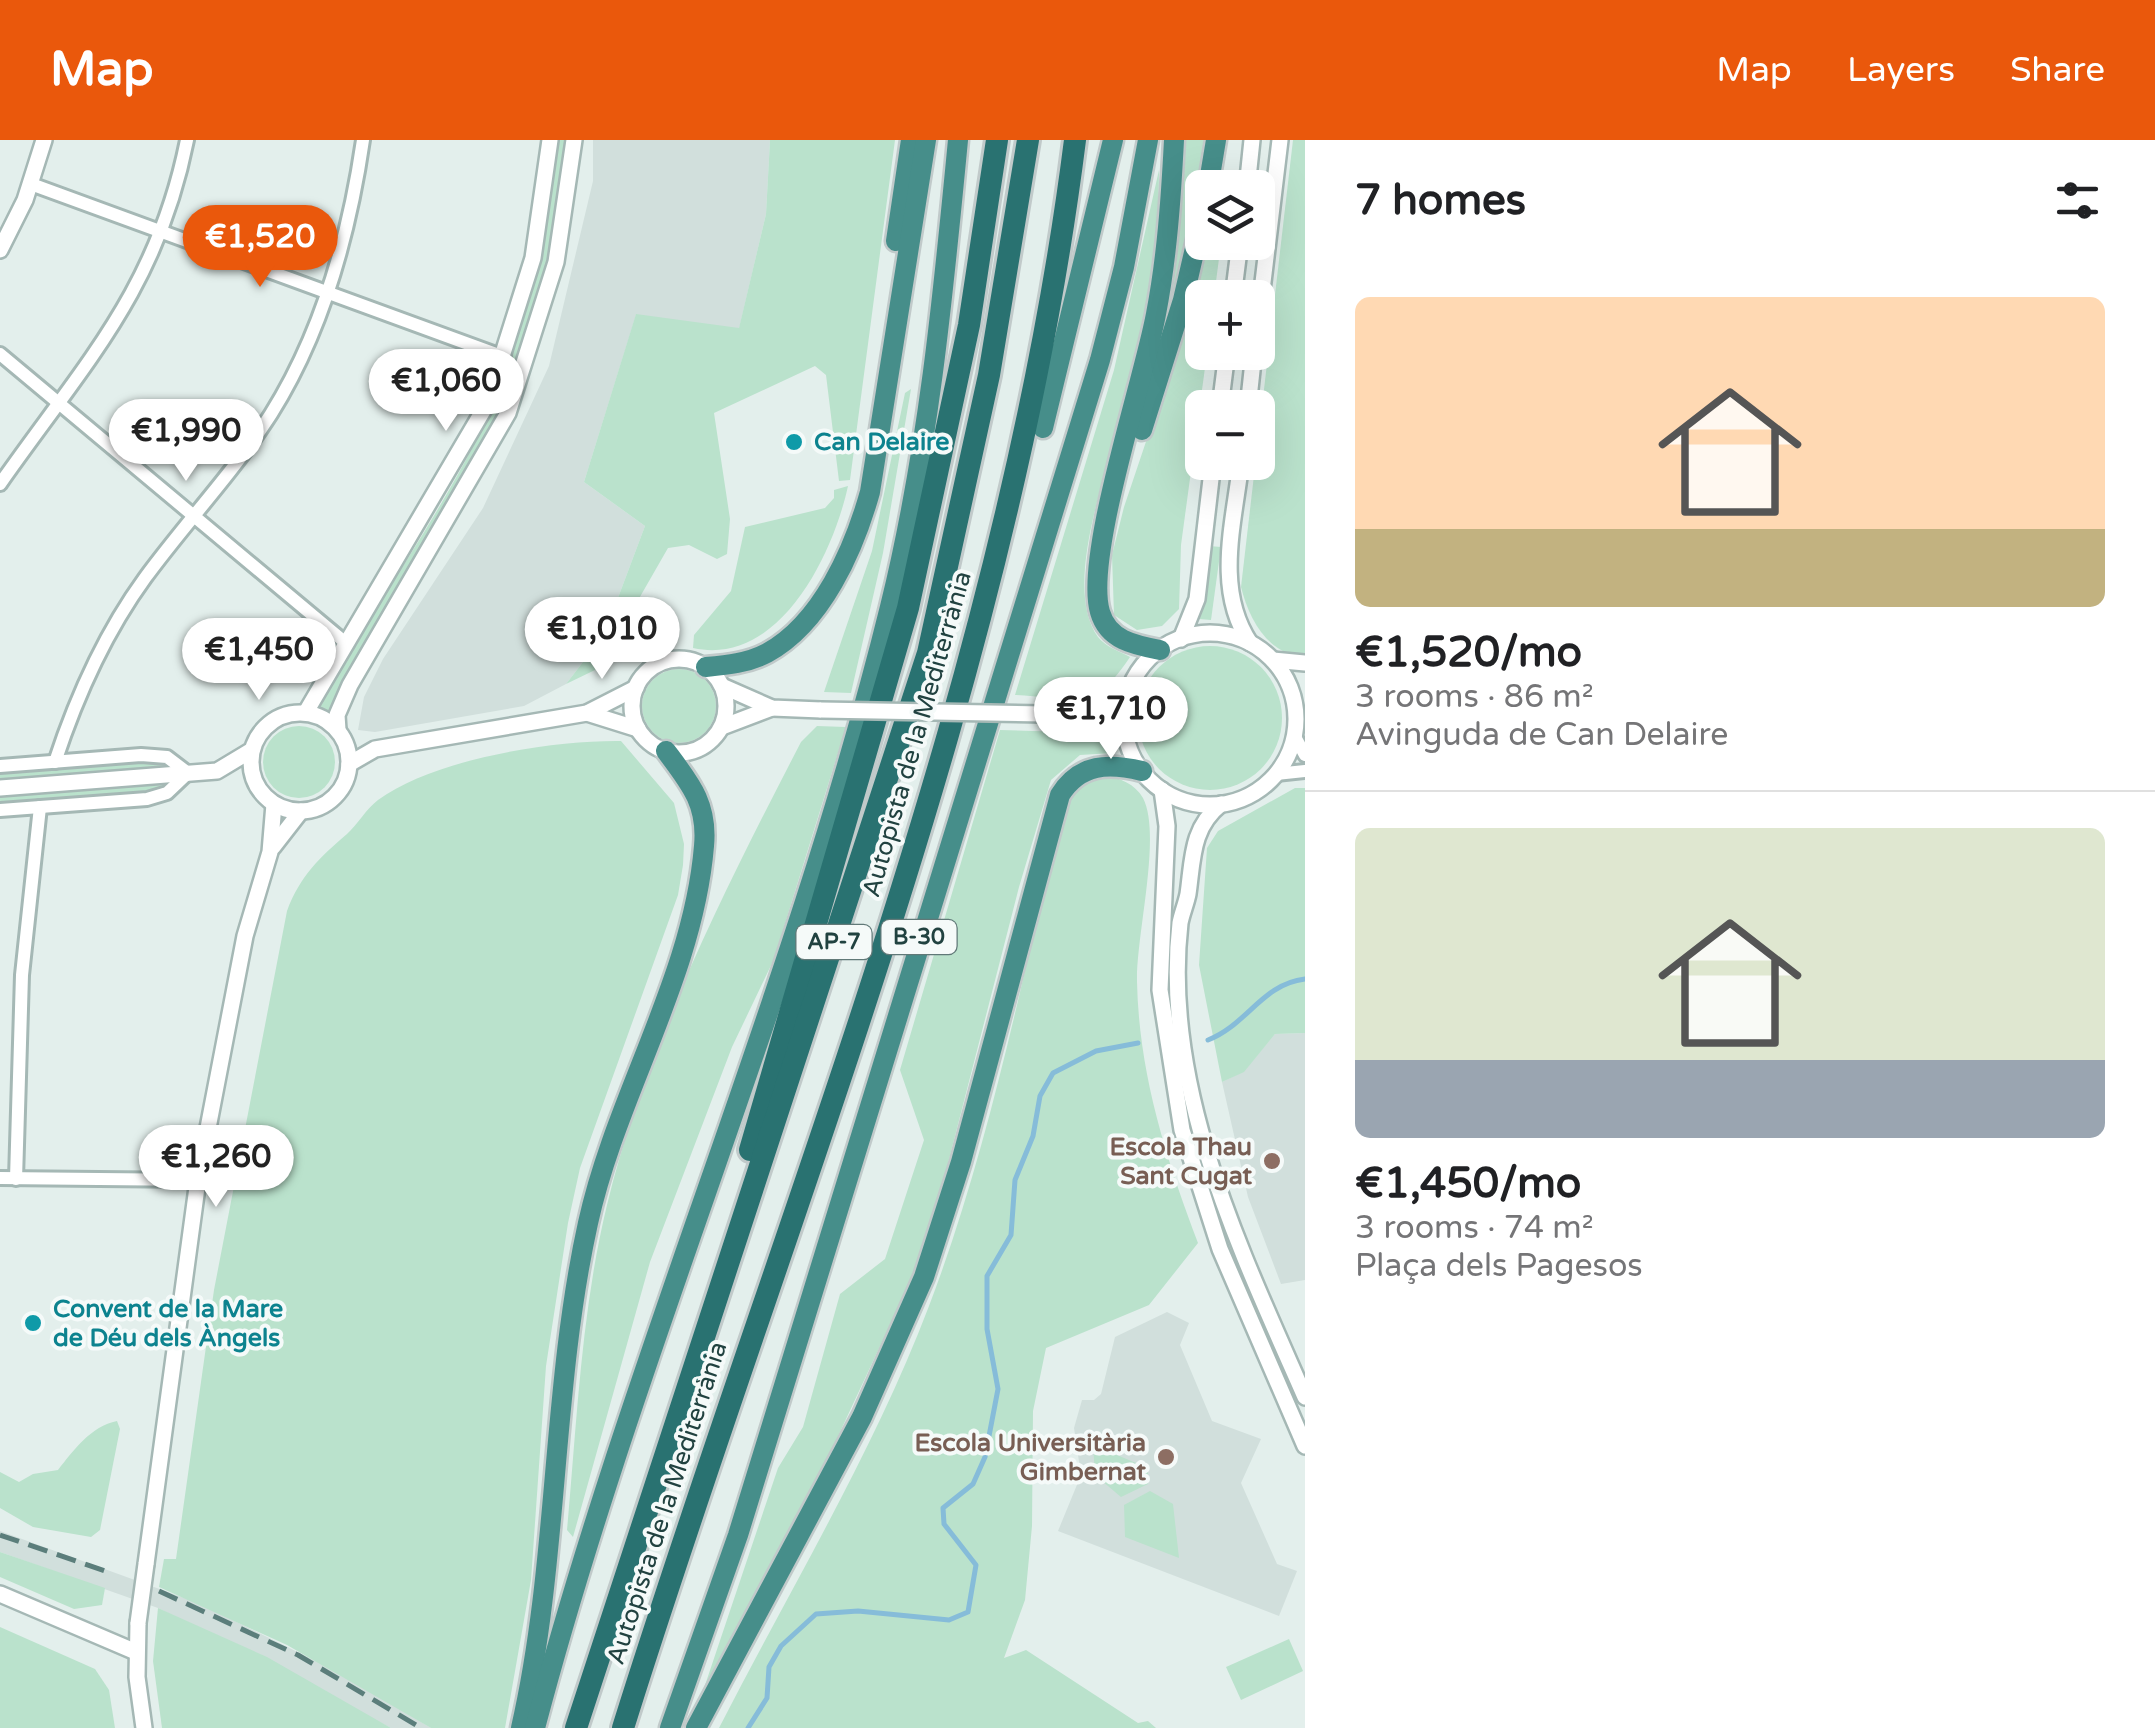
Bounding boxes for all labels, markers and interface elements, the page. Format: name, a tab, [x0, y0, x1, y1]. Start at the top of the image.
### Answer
text: Map	[50, 41, 154, 99]
text: Map	[1716, 49, 1792, 91]
text: Layers	[1847, 49, 1955, 91]
text: Share	[2010, 49, 2105, 91]
map controls	[1185, 170, 1275, 480]
button: layers	[1185, 170, 1275, 260]
icon: filters	[2050, 173, 2105, 228]
text: 7 homes	[1355, 175, 1526, 226]
pin: €1,520	[179, 205, 341, 290]
text: €1,520	[205, 218, 315, 256]
button: +	[1185, 280, 1275, 370]
pin: €1,060	[365, 349, 527, 434]
text: €1,060	[391, 362, 501, 400]
icon: home	[1640, 362, 1820, 542]
button: −	[1185, 390, 1275, 480]
pin: €1,990	[105, 399, 267, 484]
text: €1,990	[131, 412, 241, 450]
place label: Can Delaire	[814, 427, 949, 457]
marker: Can Delaire	[783, 431, 805, 453]
street label: Autopista de la Mediterrània	[856, 568, 978, 900]
pin: €1,010	[521, 597, 683, 682]
text: €1,010	[547, 610, 657, 648]
pin: €1,450	[178, 618, 340, 703]
text: €1,520/mo	[1355, 627, 1582, 678]
text: €1,450	[204, 631, 314, 669]
pin: €1,710	[1030, 677, 1192, 762]
text: 3 rooms · 86 m²	[1355, 678, 1594, 716]
text: €1,710	[1056, 690, 1166, 728]
text: Avinguda de Can Delaire	[1355, 716, 1728, 754]
icon: home	[1640, 893, 1820, 1073]
road number: B-30	[882, 920, 956, 954]
road number: AP-7	[796, 925, 872, 959]
pin: €1,260	[135, 1125, 297, 1210]
place label: Escola Thau Sant Cugat	[1110, 1132, 1252, 1191]
text: €1,260	[161, 1138, 271, 1176]
marker: Escola Thau Sant Cugat	[1261, 1150, 1283, 1172]
text: €1,450/mo	[1355, 1158, 1581, 1209]
text: 3 rooms · 74 m²	[1355, 1209, 1594, 1247]
text: Plaça dels Pagesos	[1355, 1247, 1643, 1285]
place label: Convent de la Mare de Déu dels Àngels	[53, 1294, 283, 1353]
marker: Convent de la Mare de Déu dels Àngels	[22, 1312, 44, 1334]
street label: Autopista de la Mediterrània	[601, 1338, 733, 1668]
place label: Escola Universitària Gimbernat	[915, 1428, 1146, 1487]
marker: Escola Universitària Gimbernat	[1155, 1446, 1177, 1468]

